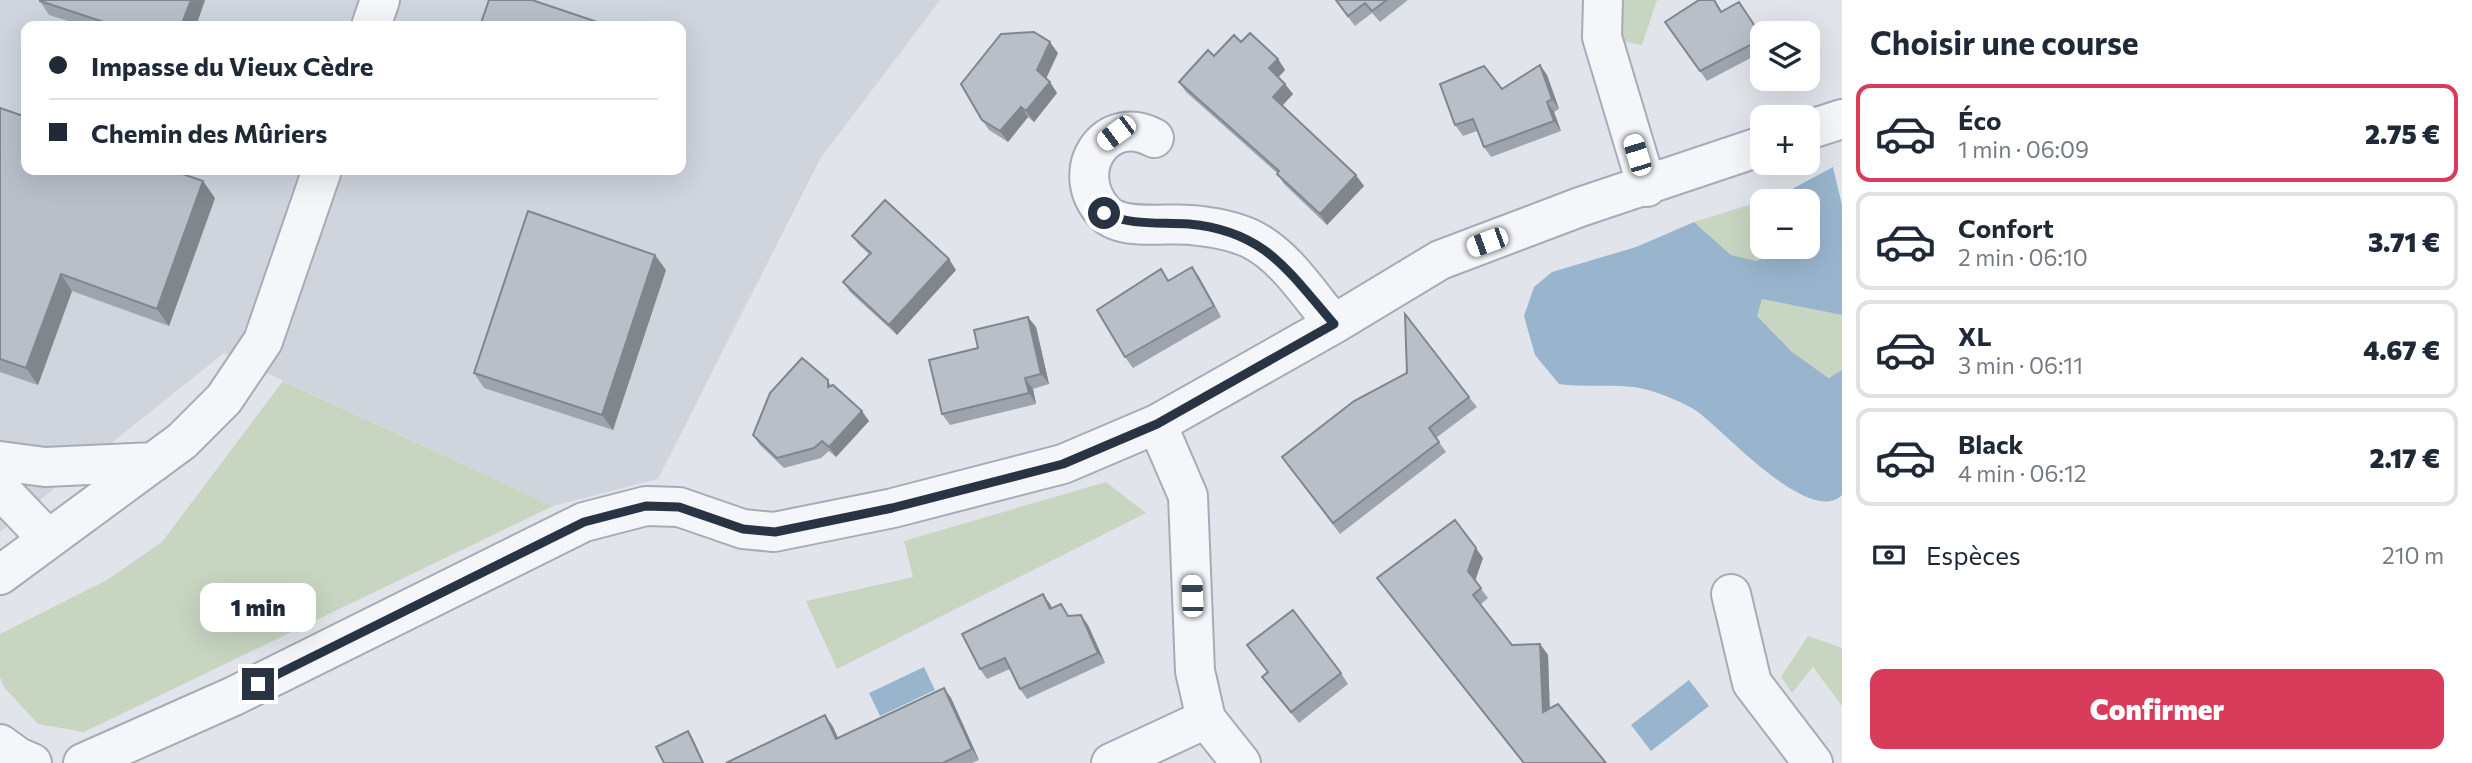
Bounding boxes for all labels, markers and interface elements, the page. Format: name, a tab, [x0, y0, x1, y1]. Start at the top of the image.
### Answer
map controls	[1750, 21, 1820, 259]
button: layers	[1750, 21, 1820, 91]
text: Choisir une course	[1870, 22, 2139, 62]
text: Impasse du Vieux Cèdre	[91, 50, 373, 81]
icon: car	[1874, 102, 1937, 165]
text: Éco	[1958, 104, 2002, 135]
button: +	[1750, 105, 1820, 175]
car	[1093, 112, 1140, 154]
text: Chemin des Mûriers	[91, 117, 327, 148]
text: 2.75 €	[2365, 118, 2440, 149]
car	[1621, 132, 1654, 178]
text: 1 min · 06:09	[1958, 135, 2089, 163]
button: −	[1750, 189, 1820, 259]
route start	[1088, 197, 1120, 229]
icon: car	[1874, 210, 1937, 273]
text: Confort	[1958, 212, 2054, 243]
car	[1464, 225, 1511, 259]
text: 3.71 €	[2368, 226, 2440, 257]
text: 2 min · 06:10	[1958, 243, 2088, 271]
icon: car	[1874, 318, 1937, 381]
text: XL	[1958, 320, 1992, 351]
text: 4.67 €	[2363, 334, 2440, 365]
text: 3 min · 06:11	[1958, 351, 2083, 379]
icon: car	[1874, 426, 1937, 489]
text: Black	[1958, 428, 2024, 459]
text: 2.17 €	[2370, 442, 2440, 473]
text: 4 min · 06:12	[1958, 459, 2087, 487]
icon: cash	[1870, 536, 1908, 574]
text: Espèces	[1926, 539, 2021, 570]
text: 210 m	[2382, 541, 2444, 569]
car	[1181, 575, 1204, 617]
callout: 1 min	[200, 582, 316, 632]
text: 1 min	[230, 593, 286, 621]
route end	[242, 668, 274, 700]
button: Confirmer	[1870, 669, 2444, 749]

